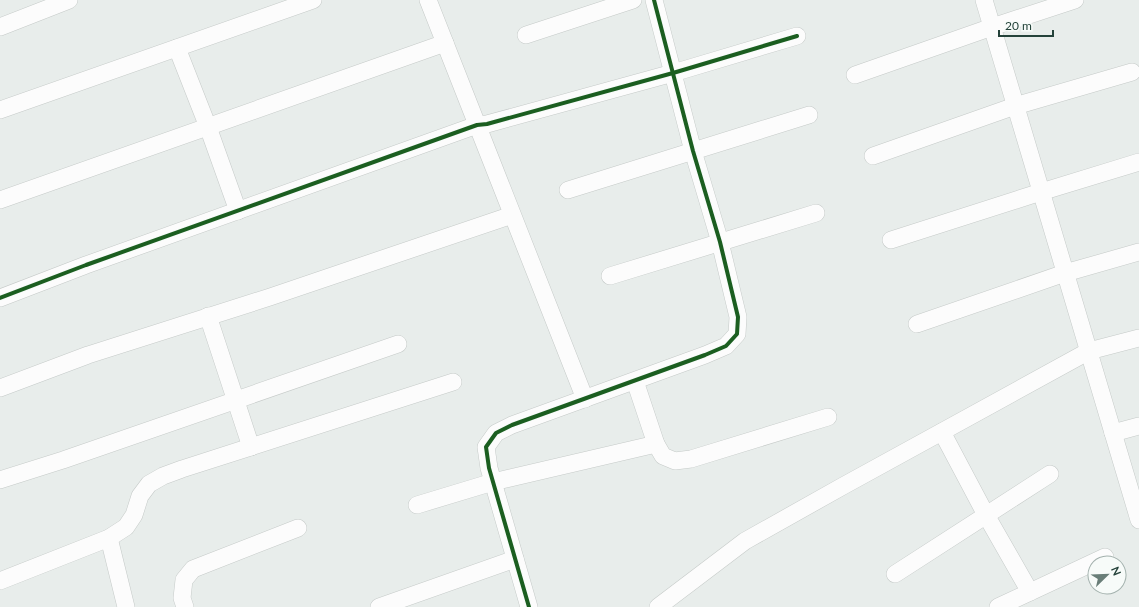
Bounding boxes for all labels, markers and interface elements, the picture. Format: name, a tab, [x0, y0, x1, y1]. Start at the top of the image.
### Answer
scale bar	[999, 12, 1053, 38]
text: 20 m	[1005, 18, 1032, 33]
north arrow	[1087, 555, 1127, 595]
text: N	[1109, 564, 1124, 577]

